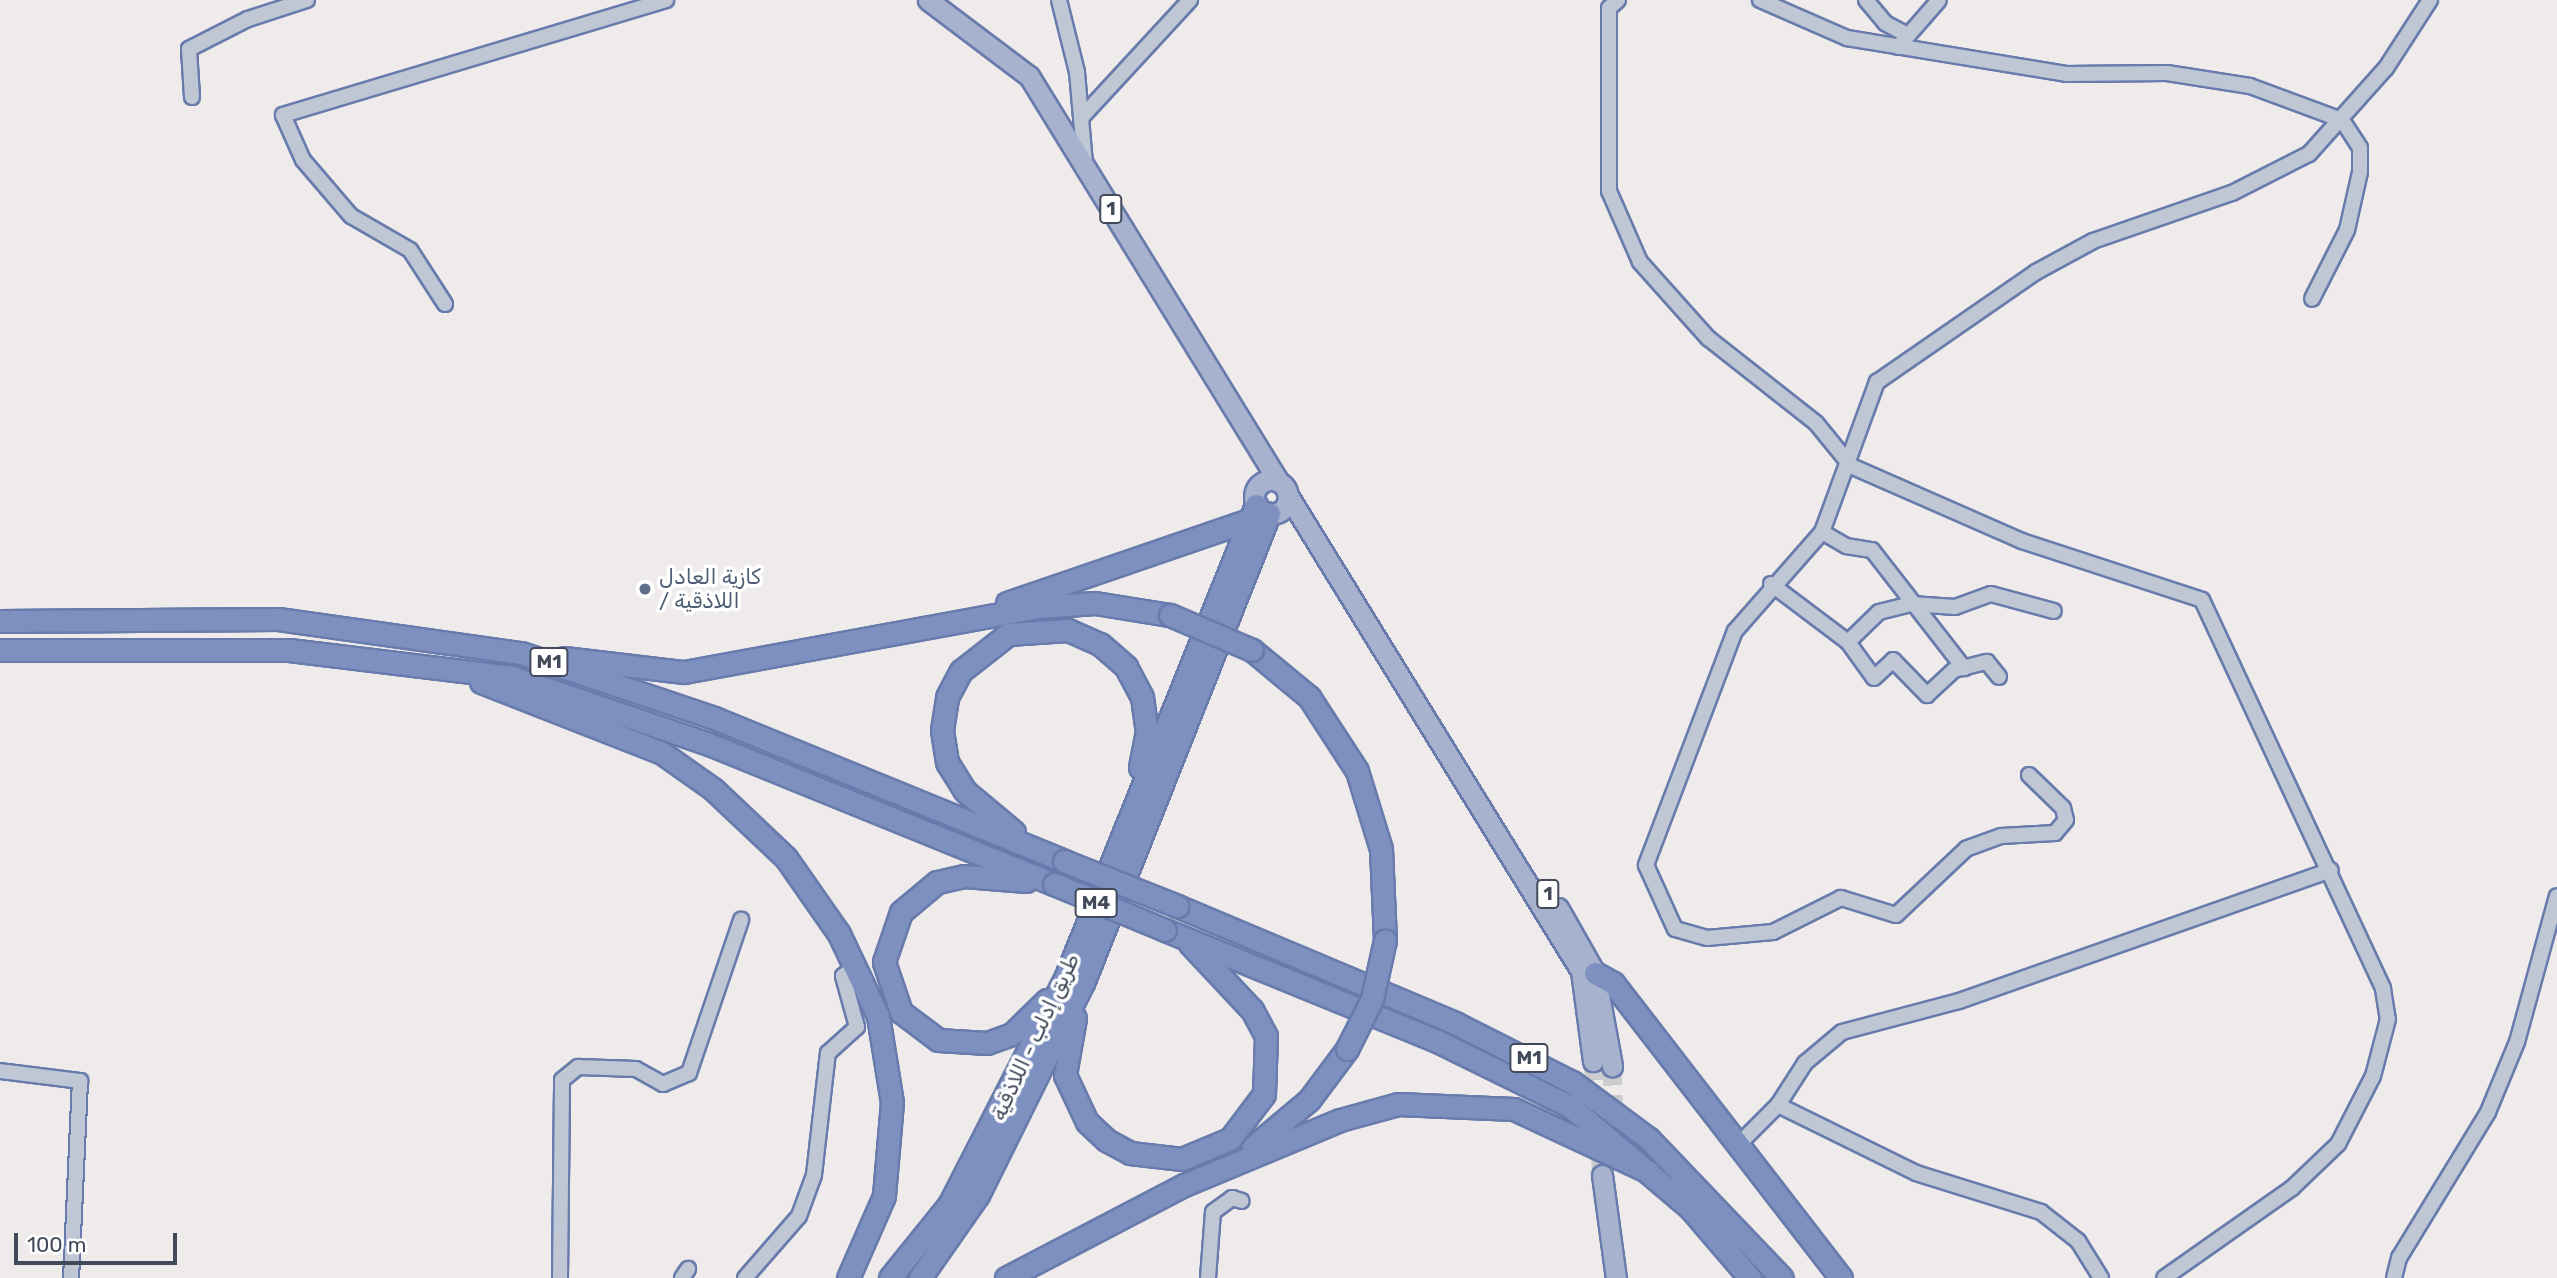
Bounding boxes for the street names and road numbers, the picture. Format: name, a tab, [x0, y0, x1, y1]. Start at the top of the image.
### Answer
road number: 1	[1099, 194, 1123, 224]
road number: M1	[528, 646, 570, 678]
road number: 1	[1536, 878, 1560, 909]
road number: M4	[1073, 888, 1119, 918]
street label: طريق إدلب - اللاذقية	[985, 950, 1085, 1124]
road number: M1	[1508, 1042, 1550, 1074]

